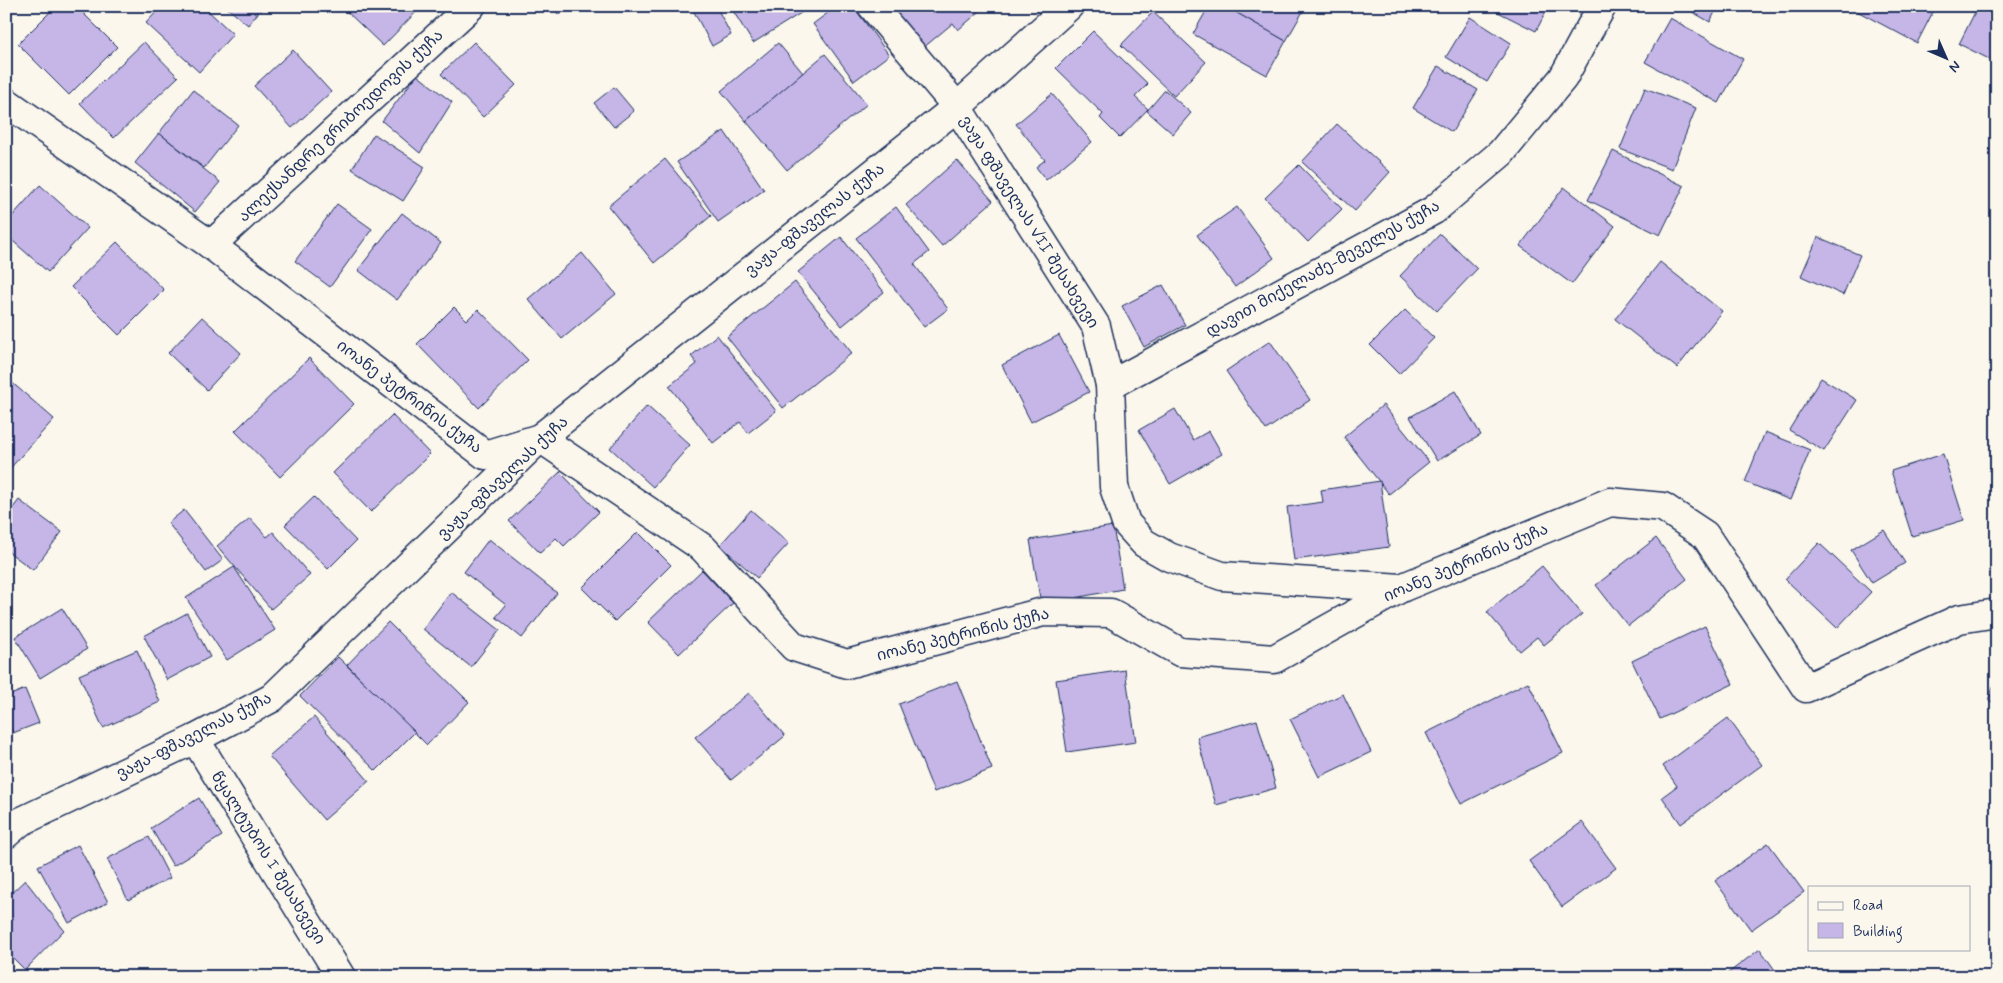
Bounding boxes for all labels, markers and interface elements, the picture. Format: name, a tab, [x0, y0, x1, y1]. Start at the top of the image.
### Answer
street label: ალექსანდრე გრიბოედოვის ქუჩა	[234, 25, 448, 227]
north arrow	[1920, 32, 1970, 82]
text: N	[1945, 57, 1964, 76]
street label: ვაჟა ფშაველას VII შესახვევი	[955, 112, 1103, 332]
street label: ვაჟა-ფშაველას ქუჩა	[741, 159, 889, 281]
street label: დავით მიქელაძე-მეველეს ქუჩა	[1202, 196, 1444, 342]
street label: იოანე პეტრიწის ქუჩა	[332, 335, 486, 459]
street label: ვაჟა-ფშაველას ქუჩა	[433, 412, 573, 544]
street label: იოანე პეტრიწის ქუჩა	[1380, 519, 1552, 607]
street label: იოანე პეტრიწის ქუჩა	[875, 603, 1051, 667]
street label: ვაჟა-ფშაველას ქუჩა	[113, 688, 275, 784]
street label: წყალტუბოს I შესახვევი	[206, 767, 330, 949]
legend	[1808, 886, 1970, 950]
text: Road	[1853, 896, 1883, 916]
text: Building	[1853, 922, 1903, 943]

